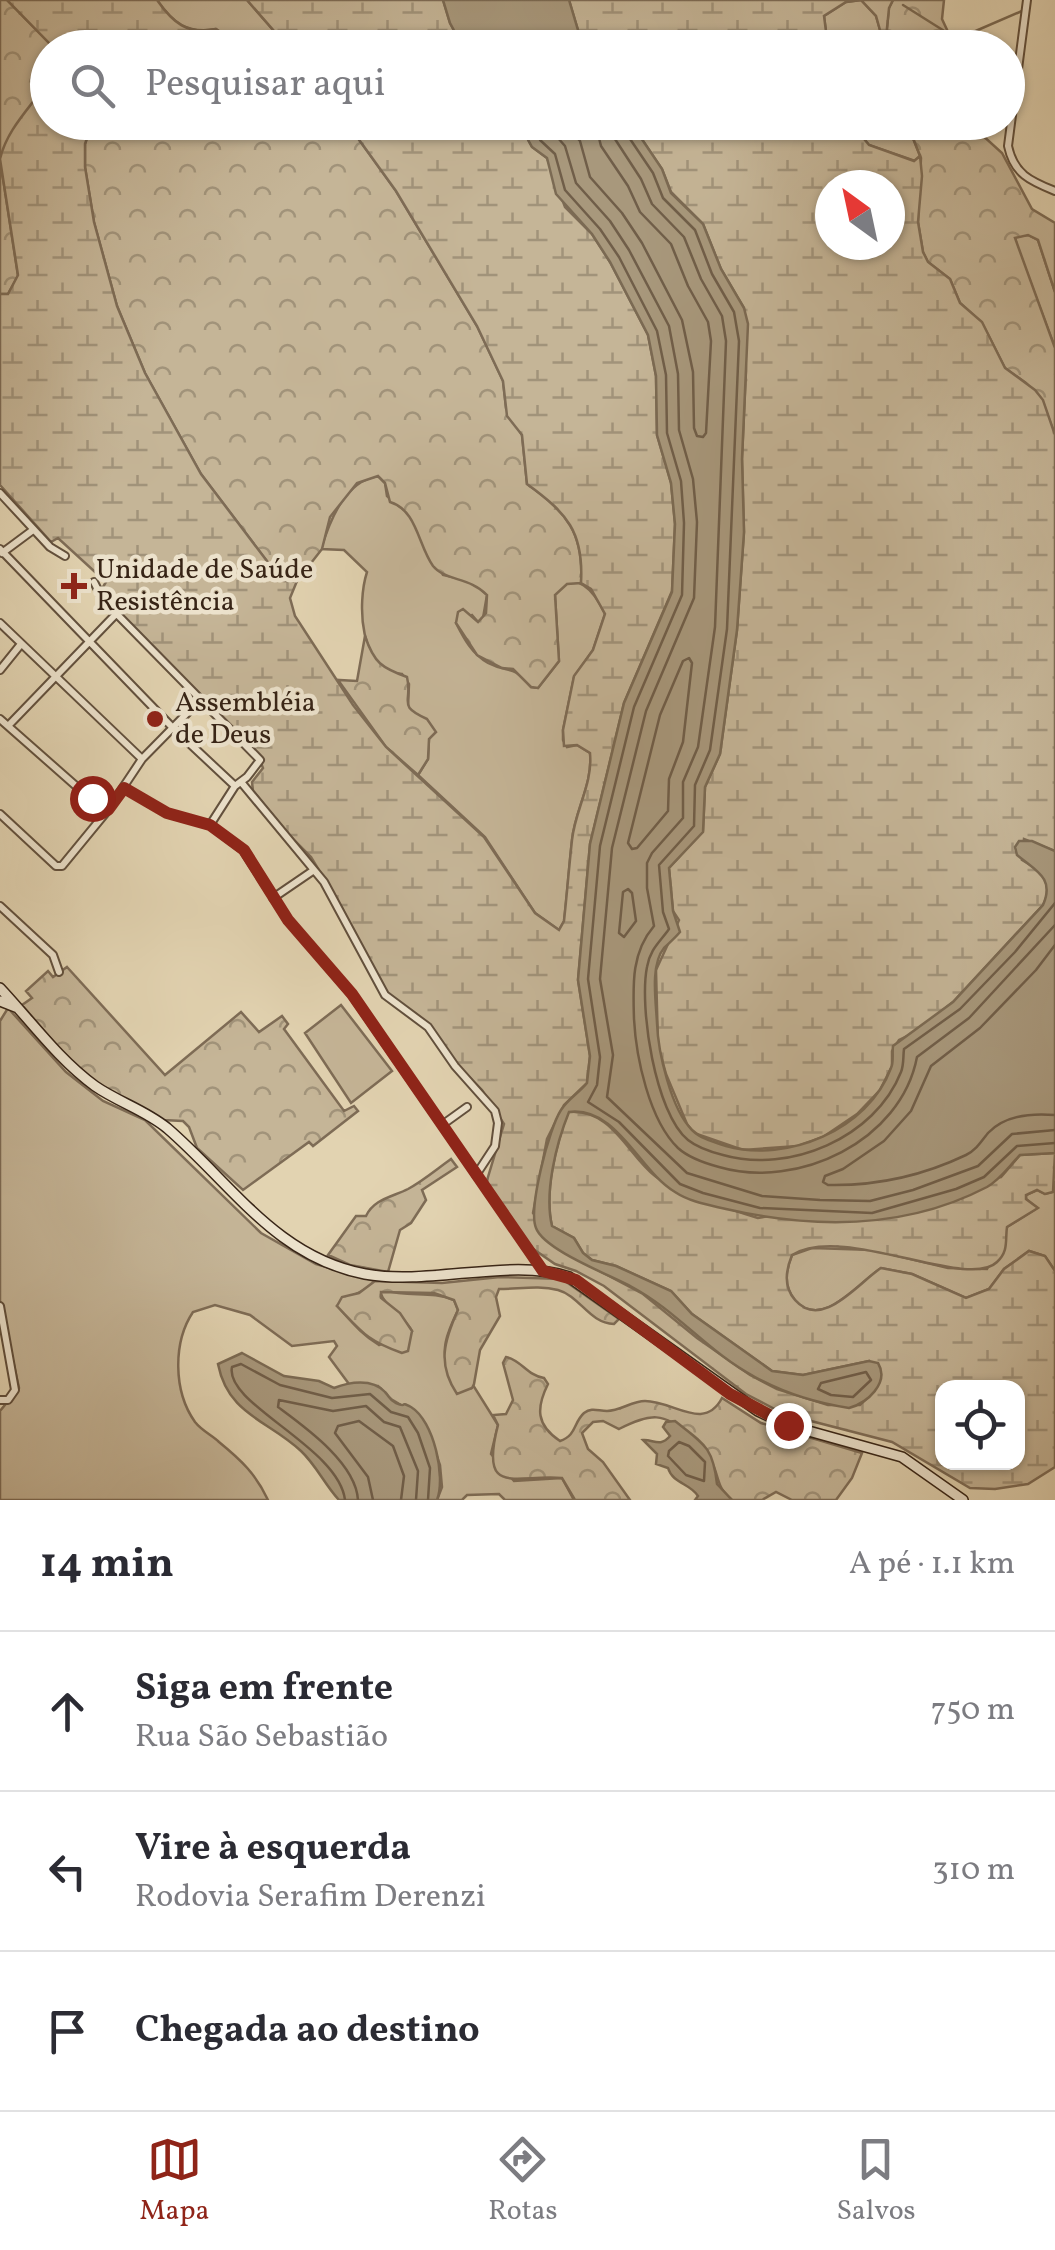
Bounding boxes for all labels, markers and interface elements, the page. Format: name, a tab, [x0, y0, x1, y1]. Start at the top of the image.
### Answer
search box	[30, 30, 1025, 140]
icon: search	[65, 58, 120, 113]
text: Pesquisar aqui	[145, 59, 385, 112]
north arrow	[815, 170, 905, 260]
place label: Unidade de Saúde Resistência	[96, 551, 313, 622]
marker: Unidade de Saúde Resistência	[61, 573, 87, 599]
place label: Assembléia de Deus	[175, 684, 316, 755]
marker: Assembléia de Deus	[144, 708, 166, 730]
route start	[70, 776, 116, 822]
map controls	[935, 1380, 1025, 1470]
button: locate	[935, 1380, 1025, 1470]
route end	[766, 1403, 812, 1449]
text: 14 min	[40, 1536, 174, 1595]
text: A pé · 1.1 km	[849, 1543, 1015, 1587]
text: Siga em frente	[135, 1663, 393, 1716]
icon: ahead	[40, 1684, 95, 1739]
text: 750 m	[931, 1689, 1015, 1733]
text: Rua São Sebastião	[135, 1716, 388, 1760]
text: Vire à esquerda	[135, 1823, 411, 1876]
icon: left	[40, 1844, 95, 1899]
text: 310 m	[932, 1849, 1015, 1893]
text: Rodovia Serafim Derenzi	[135, 1876, 486, 1920]
icon: arrive	[40, 2004, 95, 2059]
text: Chegada ao destino	[135, 2005, 480, 2058]
tab: Mapa	[139, 2132, 209, 2231]
tab: Rotas	[488, 2132, 558, 2231]
tab: Salvos	[836, 2132, 916, 2231]

